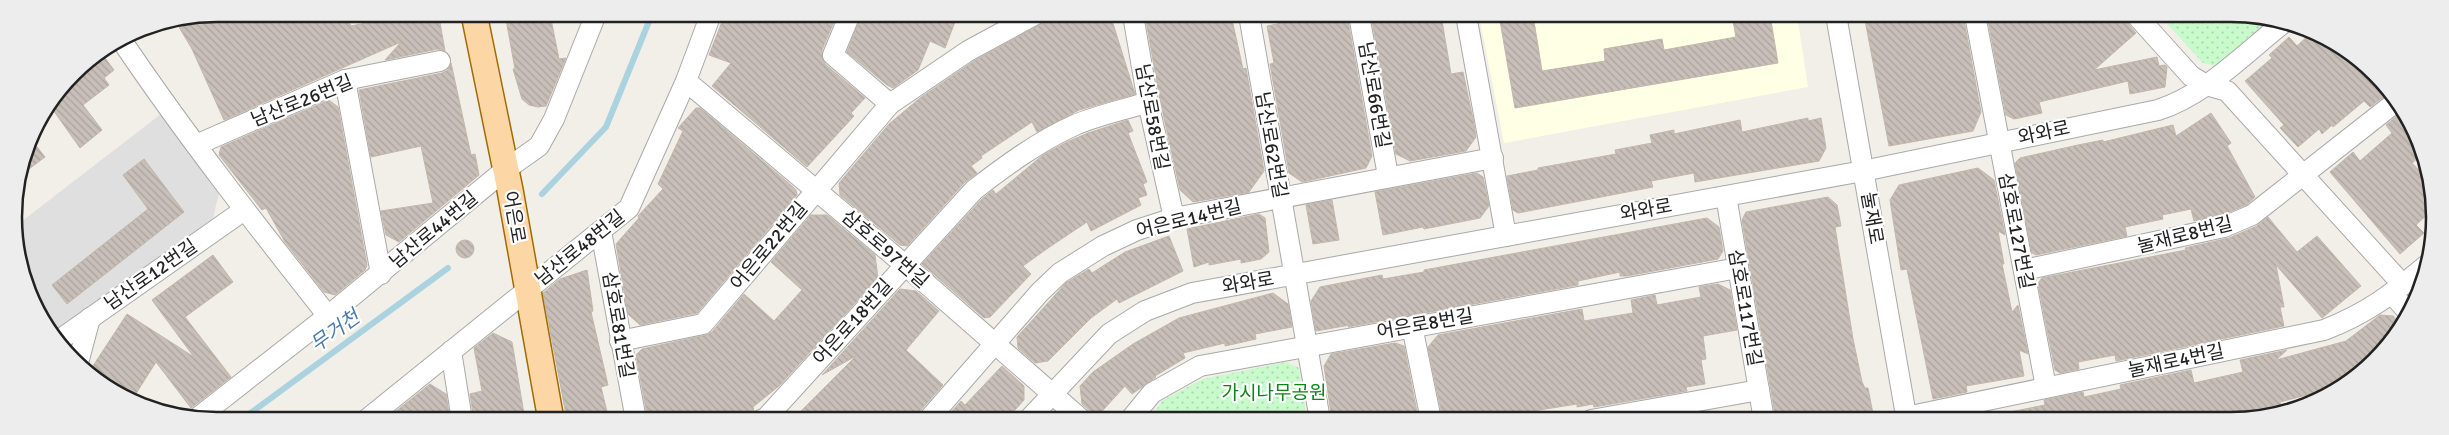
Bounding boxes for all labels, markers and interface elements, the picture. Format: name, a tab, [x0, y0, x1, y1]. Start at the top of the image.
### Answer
street label: 남산로66번길	[1353, 40, 1395, 150]
street label: 남산로58번길	[1130, 62, 1174, 172]
street label: 남산로26번길	[247, 70, 357, 132]
street label: 남산로62번길	[1250, 90, 1292, 200]
street label: 와와로	[2016, 116, 2072, 150]
street label: 삼호로127번길	[1993, 171, 2039, 291]
street label: 남산로44번길	[385, 186, 483, 274]
street label: 어은로	[498, 189, 530, 245]
street label: 눌재로	[1856, 190, 1888, 246]
street label: 어은로14번길	[1134, 194, 1244, 244]
street label: 와와로	[1618, 194, 1674, 226]
street label: 어은로22번길	[725, 197, 813, 295]
street label: 남산로48번길	[531, 205, 629, 291]
street label: 삼호로97번길	[836, 205, 934, 293]
street label: 눌재로8번길	[2135, 212, 2235, 258]
street label: 남산로12번길	[100, 234, 202, 316]
street label: 삼호로117번길	[1723, 248, 1767, 368]
street label: 와와로	[1220, 267, 1276, 299]
street label: 삼호로81번길	[597, 270, 639, 380]
street label: 어은로18번길	[808, 274, 898, 370]
water label: 무거천	[305, 303, 367, 357]
street label: 어은로8번길	[1375, 304, 1475, 344]
street label: 눌재로4번길	[2126, 339, 2226, 383]
park label: 가시나무공원	[1222, 381, 1326, 405]

